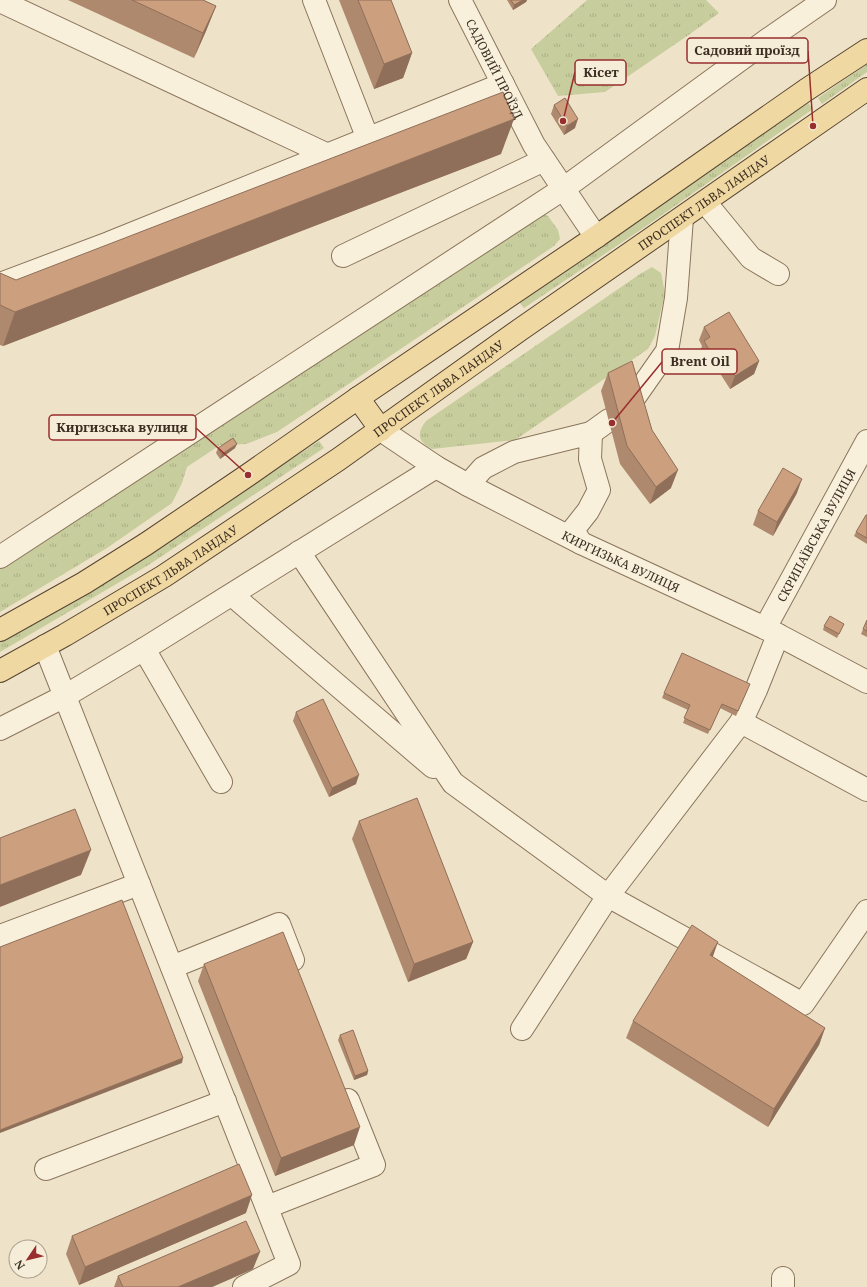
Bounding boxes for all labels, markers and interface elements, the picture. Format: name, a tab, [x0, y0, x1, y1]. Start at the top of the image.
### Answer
street label: САДОВИЙ ПРОЇЗД	[462, 16, 528, 122]
callout: Садовий проїзд	[687, 38, 808, 63]
text: Садовий проїзд	[694, 41, 800, 59]
callout: Кісет	[575, 60, 626, 85]
text: Кісет	[583, 63, 619, 81]
street label: ПРОСПЕКТ ЛЬВА ЛАНДАУ	[634, 151, 773, 254]
street label: ПРОСПЕКТ ЛЬВА ЛАНДАУ	[369, 336, 507, 441]
callout: Brent Oil	[662, 349, 737, 374]
text: Brent Oil	[670, 352, 730, 370]
callout: Киргизська вулиця	[49, 415, 196, 440]
text: Киргизська вулиця	[56, 418, 188, 436]
street label: СКРИПАЇВСЬКА ВУЛИЦЯ	[773, 465, 859, 605]
street label: ПРОСПЕКТ ЛЬВА ЛАНДАУ	[100, 521, 241, 619]
street label: КИРГИЗЬКА ВУЛИЦЯ	[559, 526, 683, 596]
north arrow	[8, 1239, 48, 1279]
text: N	[11, 1257, 28, 1273]

